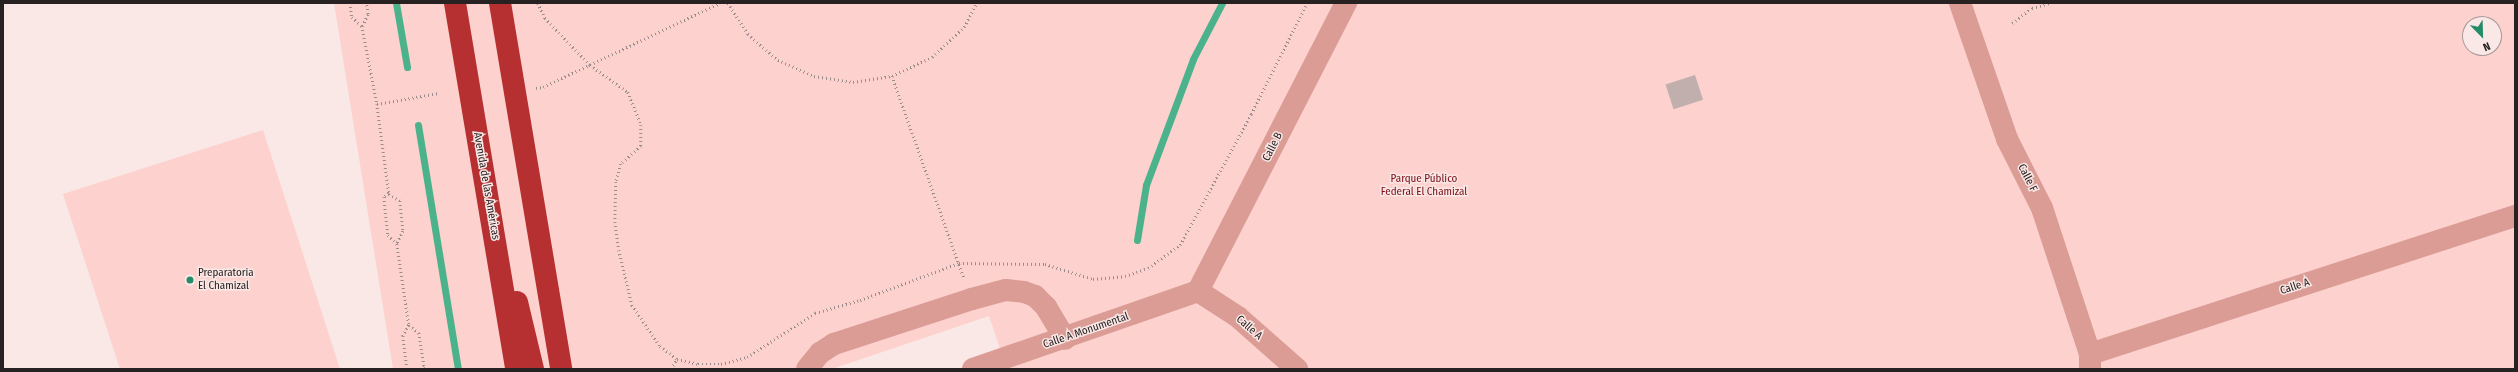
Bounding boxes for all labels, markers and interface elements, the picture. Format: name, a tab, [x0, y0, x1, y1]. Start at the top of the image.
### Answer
north arrow	[2462, 16, 2502, 56]
text: N	[2481, 39, 2492, 54]
street label: Calle B	[1260, 130, 1286, 164]
street label: Avenida de las Américas	[470, 131, 502, 241]
street label: Calle F	[2014, 162, 2040, 194]
park label: Parque Público Federal El Chamizal	[1381, 173, 1467, 199]
place label: Preparatoria El Chamizal	[198, 267, 254, 293]
marker: Preparatoria El Chamizal	[185, 275, 195, 285]
street label: Calle A	[2279, 276, 2311, 298]
street label: Calle A Monumental	[1042, 310, 1130, 352]
street label: Calle A	[1233, 313, 1265, 343]

